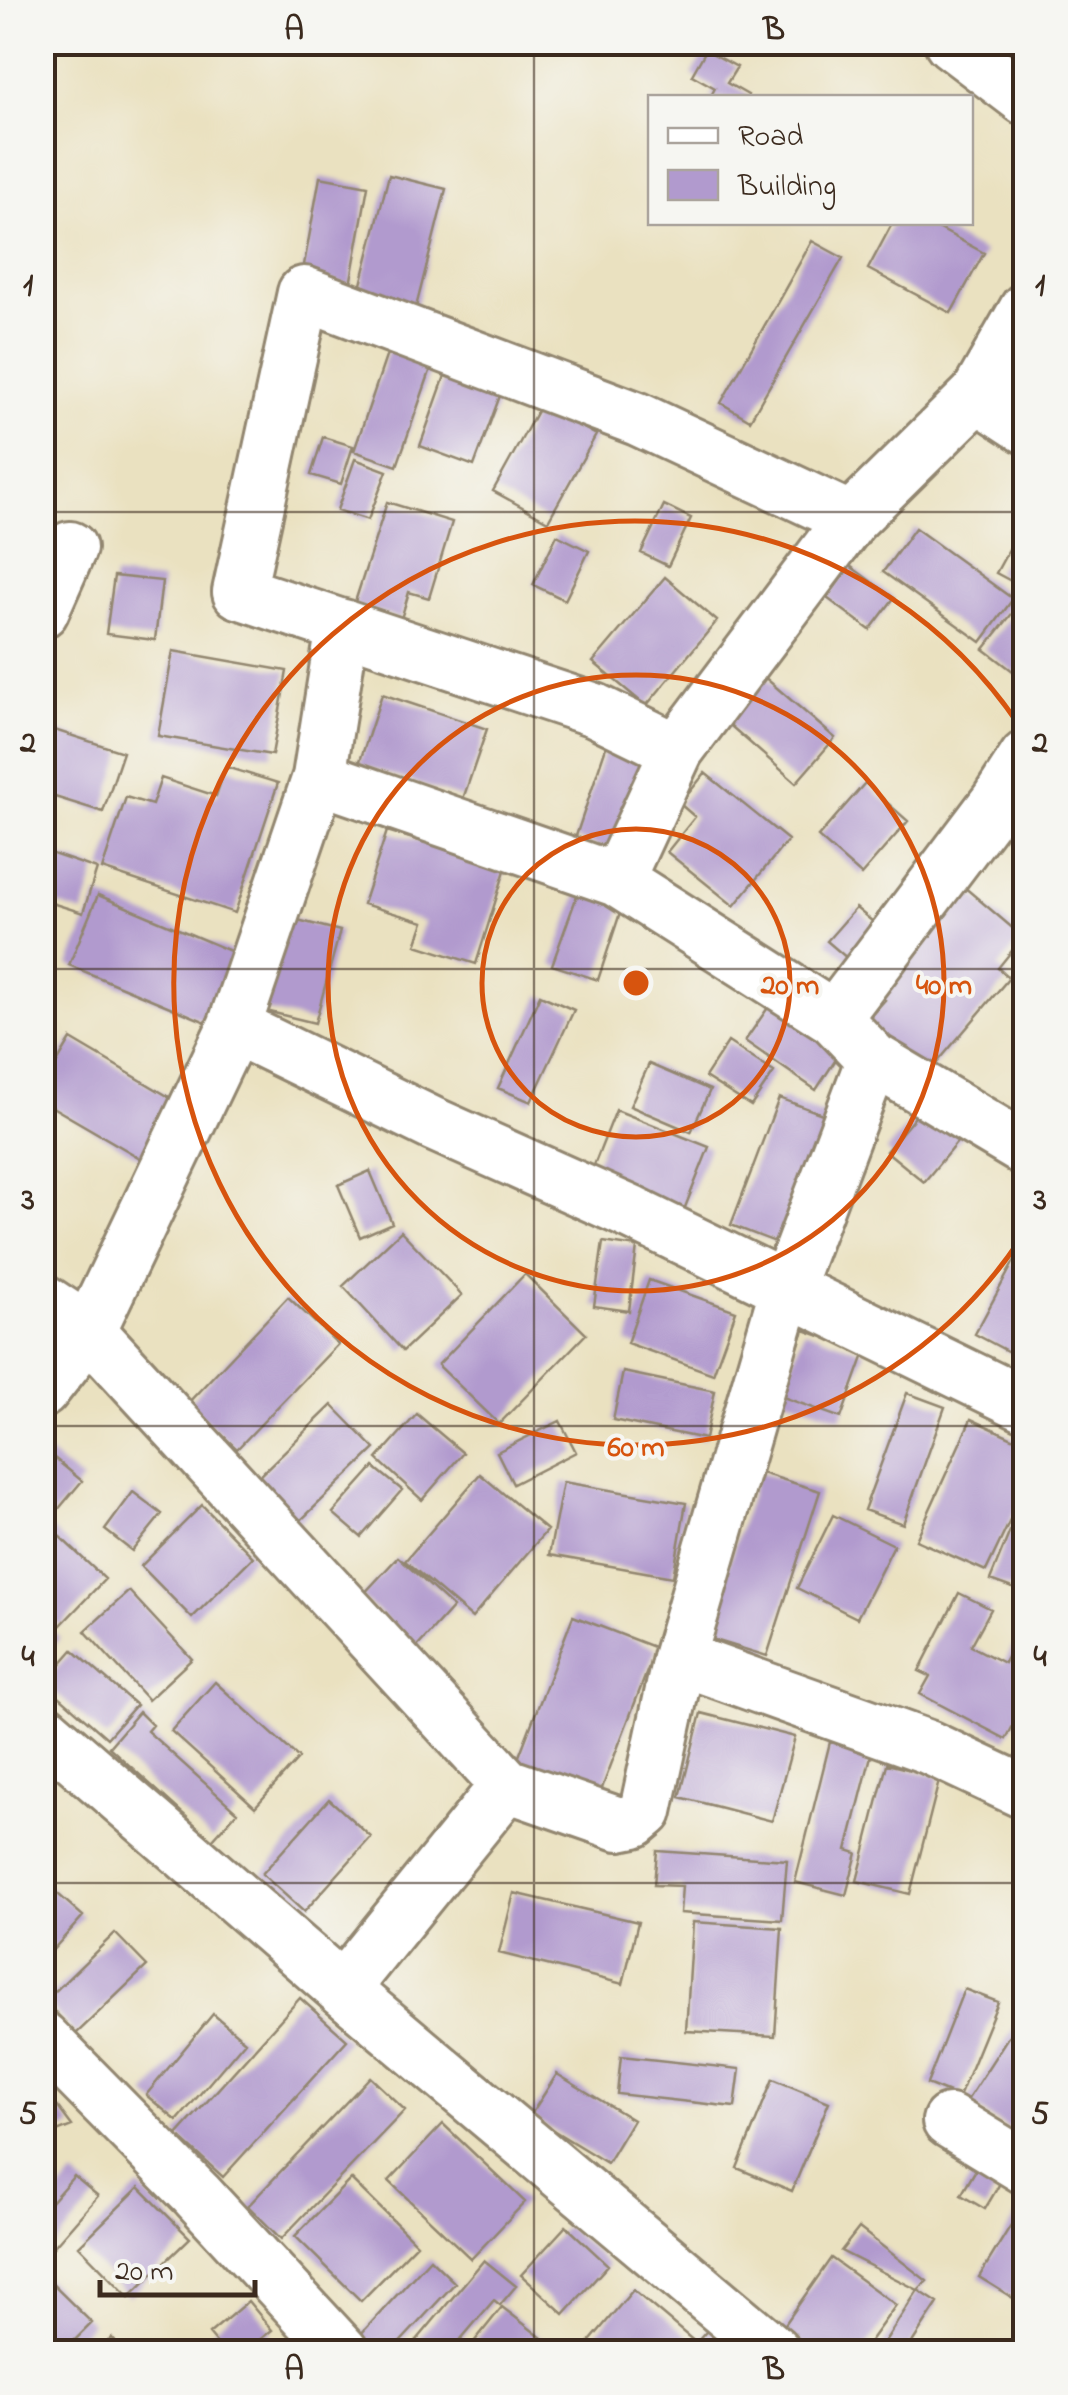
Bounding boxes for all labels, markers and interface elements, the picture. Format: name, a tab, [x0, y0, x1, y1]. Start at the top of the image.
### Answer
text: A	[284, 8, 304, 55]
text: B	[761, 8, 785, 55]
legend	[648, 95, 973, 225]
text: Road	[738, 116, 803, 160]
text: Building	[737, 166, 836, 210]
text: 1	[23, 264, 33, 311]
text: 1	[1035, 264, 1045, 311]
text: 2	[19, 721, 36, 768]
text: 2	[1031, 721, 1048, 768]
centre of rings	[618, 965, 654, 1001]
text: 20 m	[760, 965, 819, 1009]
text: 40 m	[916, 965, 972, 1009]
text: 3	[20, 1178, 35, 1225]
text: 3	[1032, 1178, 1047, 1225]
text: 60 m	[608, 1427, 664, 1471]
text: 4	[21, 1635, 35, 1682]
text: 4	[1033, 1635, 1047, 1682]
text: 5	[19, 2092, 37, 2139]
text: 5	[1031, 2092, 1049, 2139]
scale bar	[100, 2235, 255, 2297]
text: 20 m	[115, 2251, 174, 2295]
text: A	[284, 2348, 304, 2395]
text: B	[761, 2348, 785, 2395]

